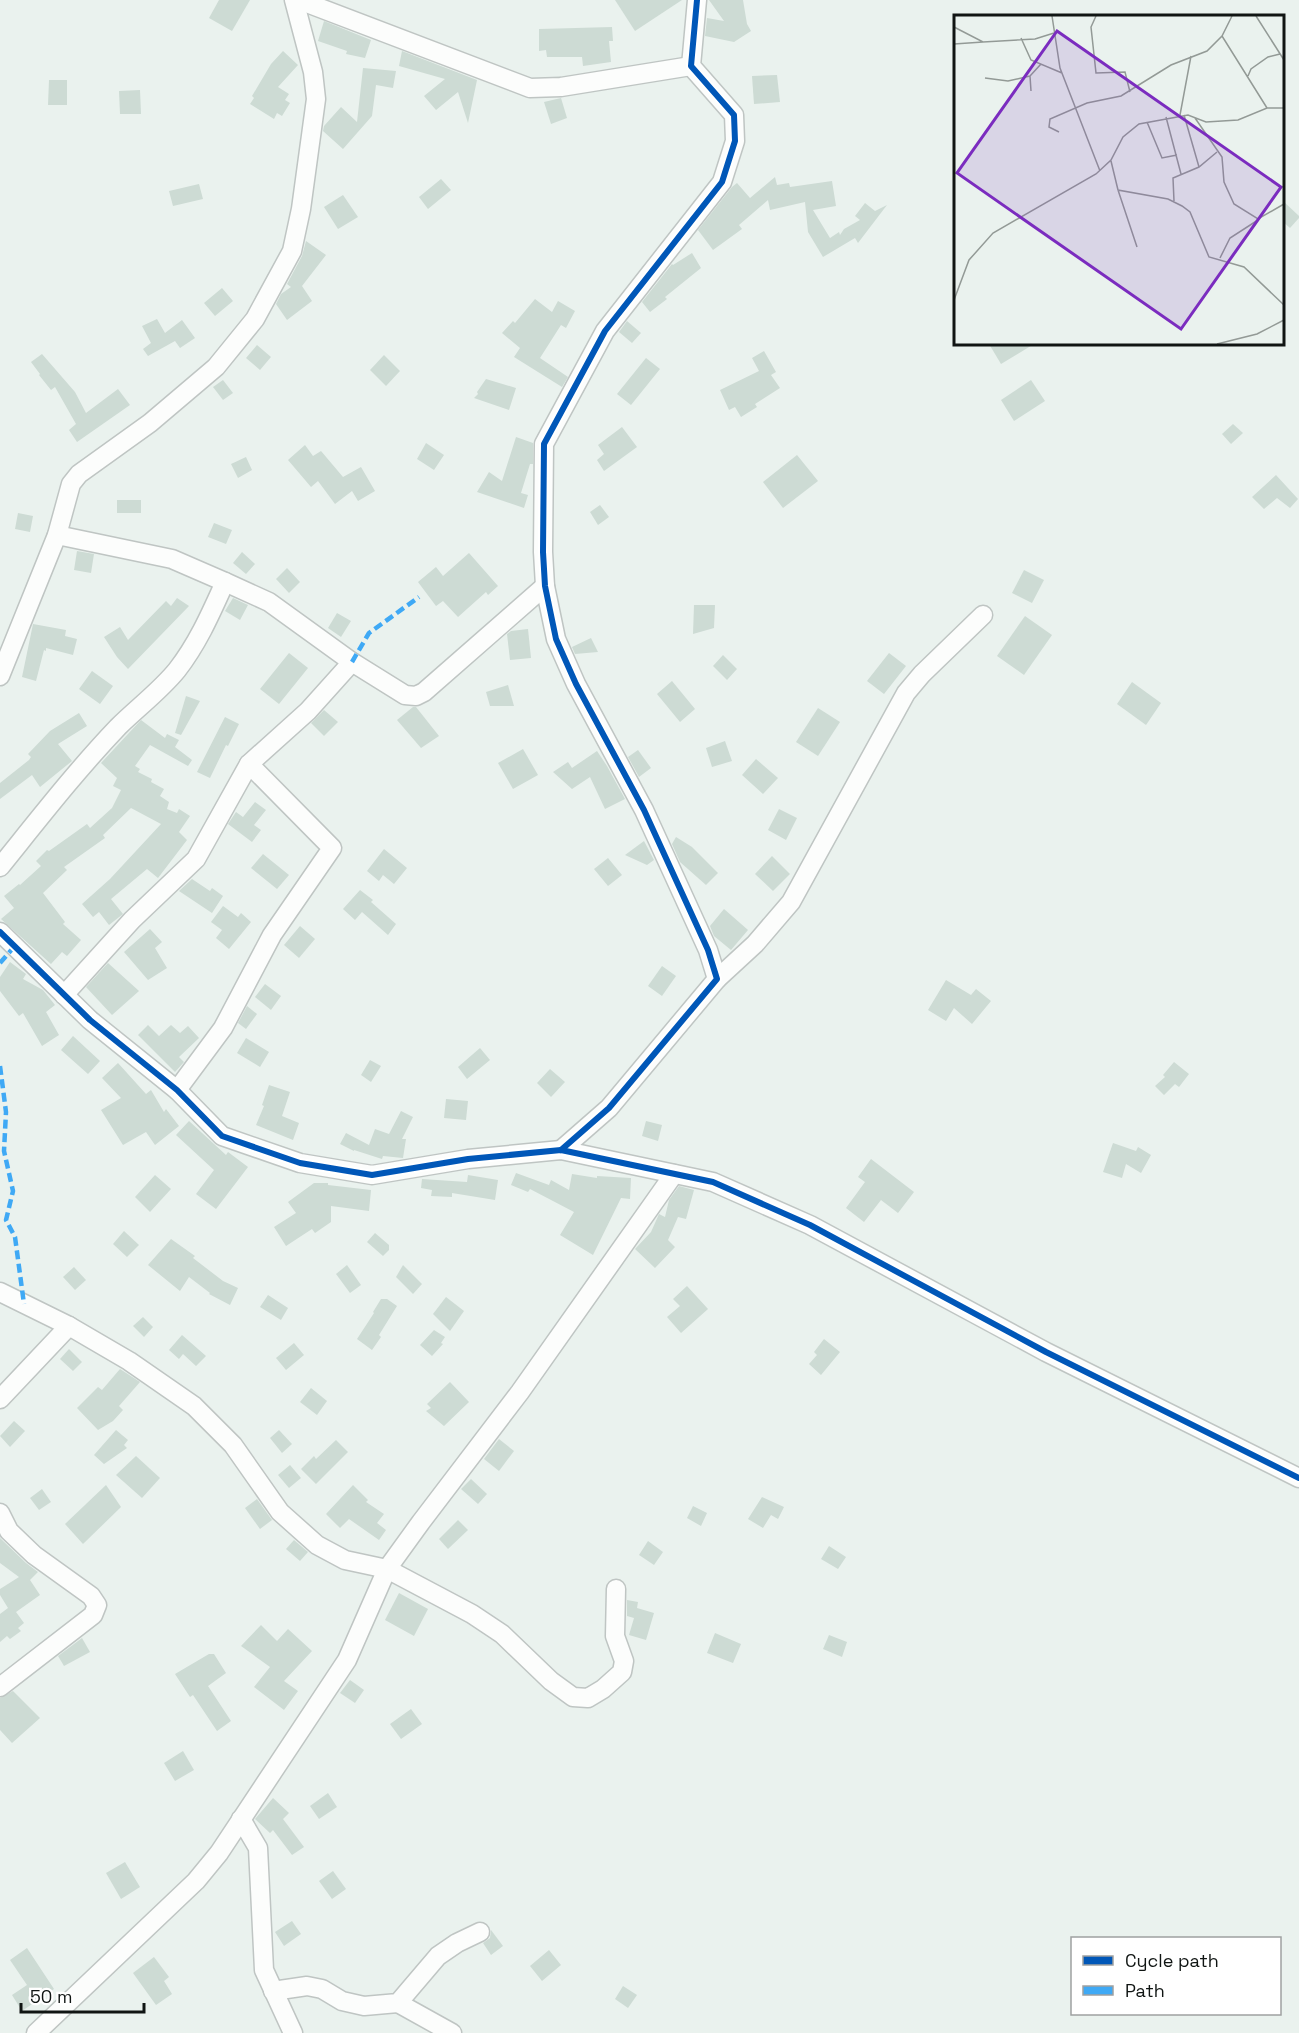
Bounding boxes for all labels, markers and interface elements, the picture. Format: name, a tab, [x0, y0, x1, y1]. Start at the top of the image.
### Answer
inset map	[954, 15, 1284, 345]
legend	[1071, 1937, 1281, 2015]
text: Cycle path	[1125, 1949, 1219, 1972]
scale bar	[21, 1976, 144, 2014]
text: Path	[1125, 1979, 1165, 2002]
text: 50 m	[30, 1985, 72, 2008]

